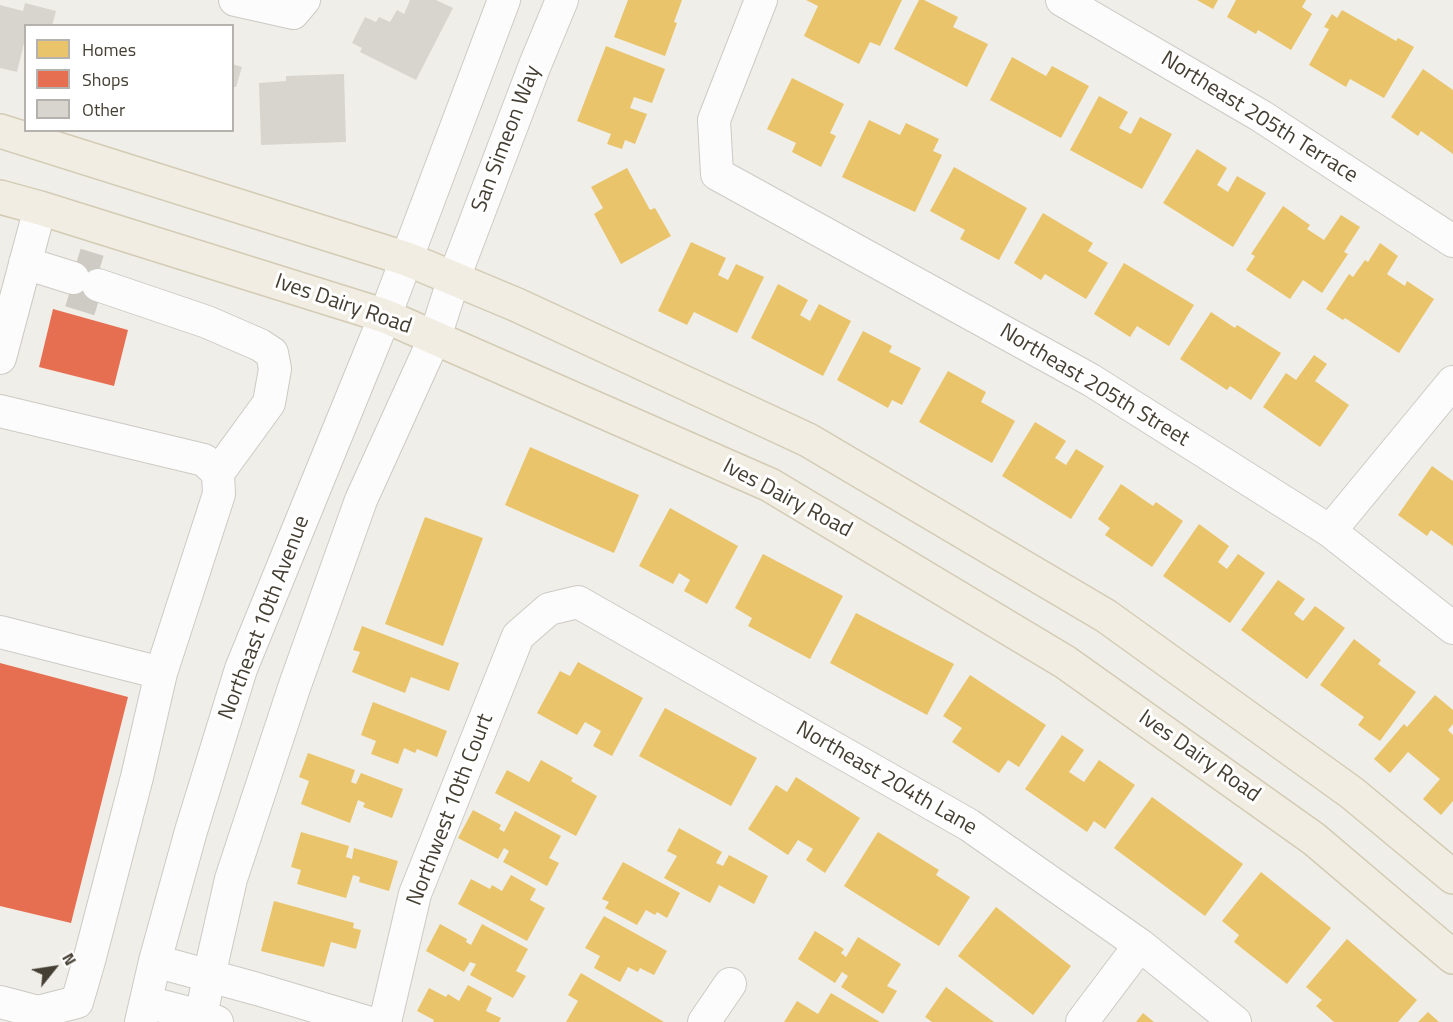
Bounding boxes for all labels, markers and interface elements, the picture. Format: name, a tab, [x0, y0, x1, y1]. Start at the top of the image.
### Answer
legend	[24, 24, 234, 132]
text: Homes	[82, 36, 136, 63]
street label: Northeast 205th Terrace	[1156, 47, 1362, 189]
street label: San Simeon Way	[467, 62, 547, 216]
text: Shops	[82, 66, 129, 93]
text: Other	[82, 96, 125, 123]
street label: Ives Dairy Road	[271, 269, 415, 341]
street label: Northeast 205th Street	[994, 319, 1194, 453]
street label: Ives Dairy Road	[718, 454, 856, 544]
street label: Northeast 10th Avenue	[214, 512, 316, 724]
street label: Ives Dairy Road	[1133, 705, 1265, 809]
street label: Northwest 10th Court	[402, 710, 500, 910]
street label: Northeast 204th Lane	[791, 717, 981, 841]
north arrow	[24, 938, 84, 998]
text: N	[56, 948, 83, 970]

